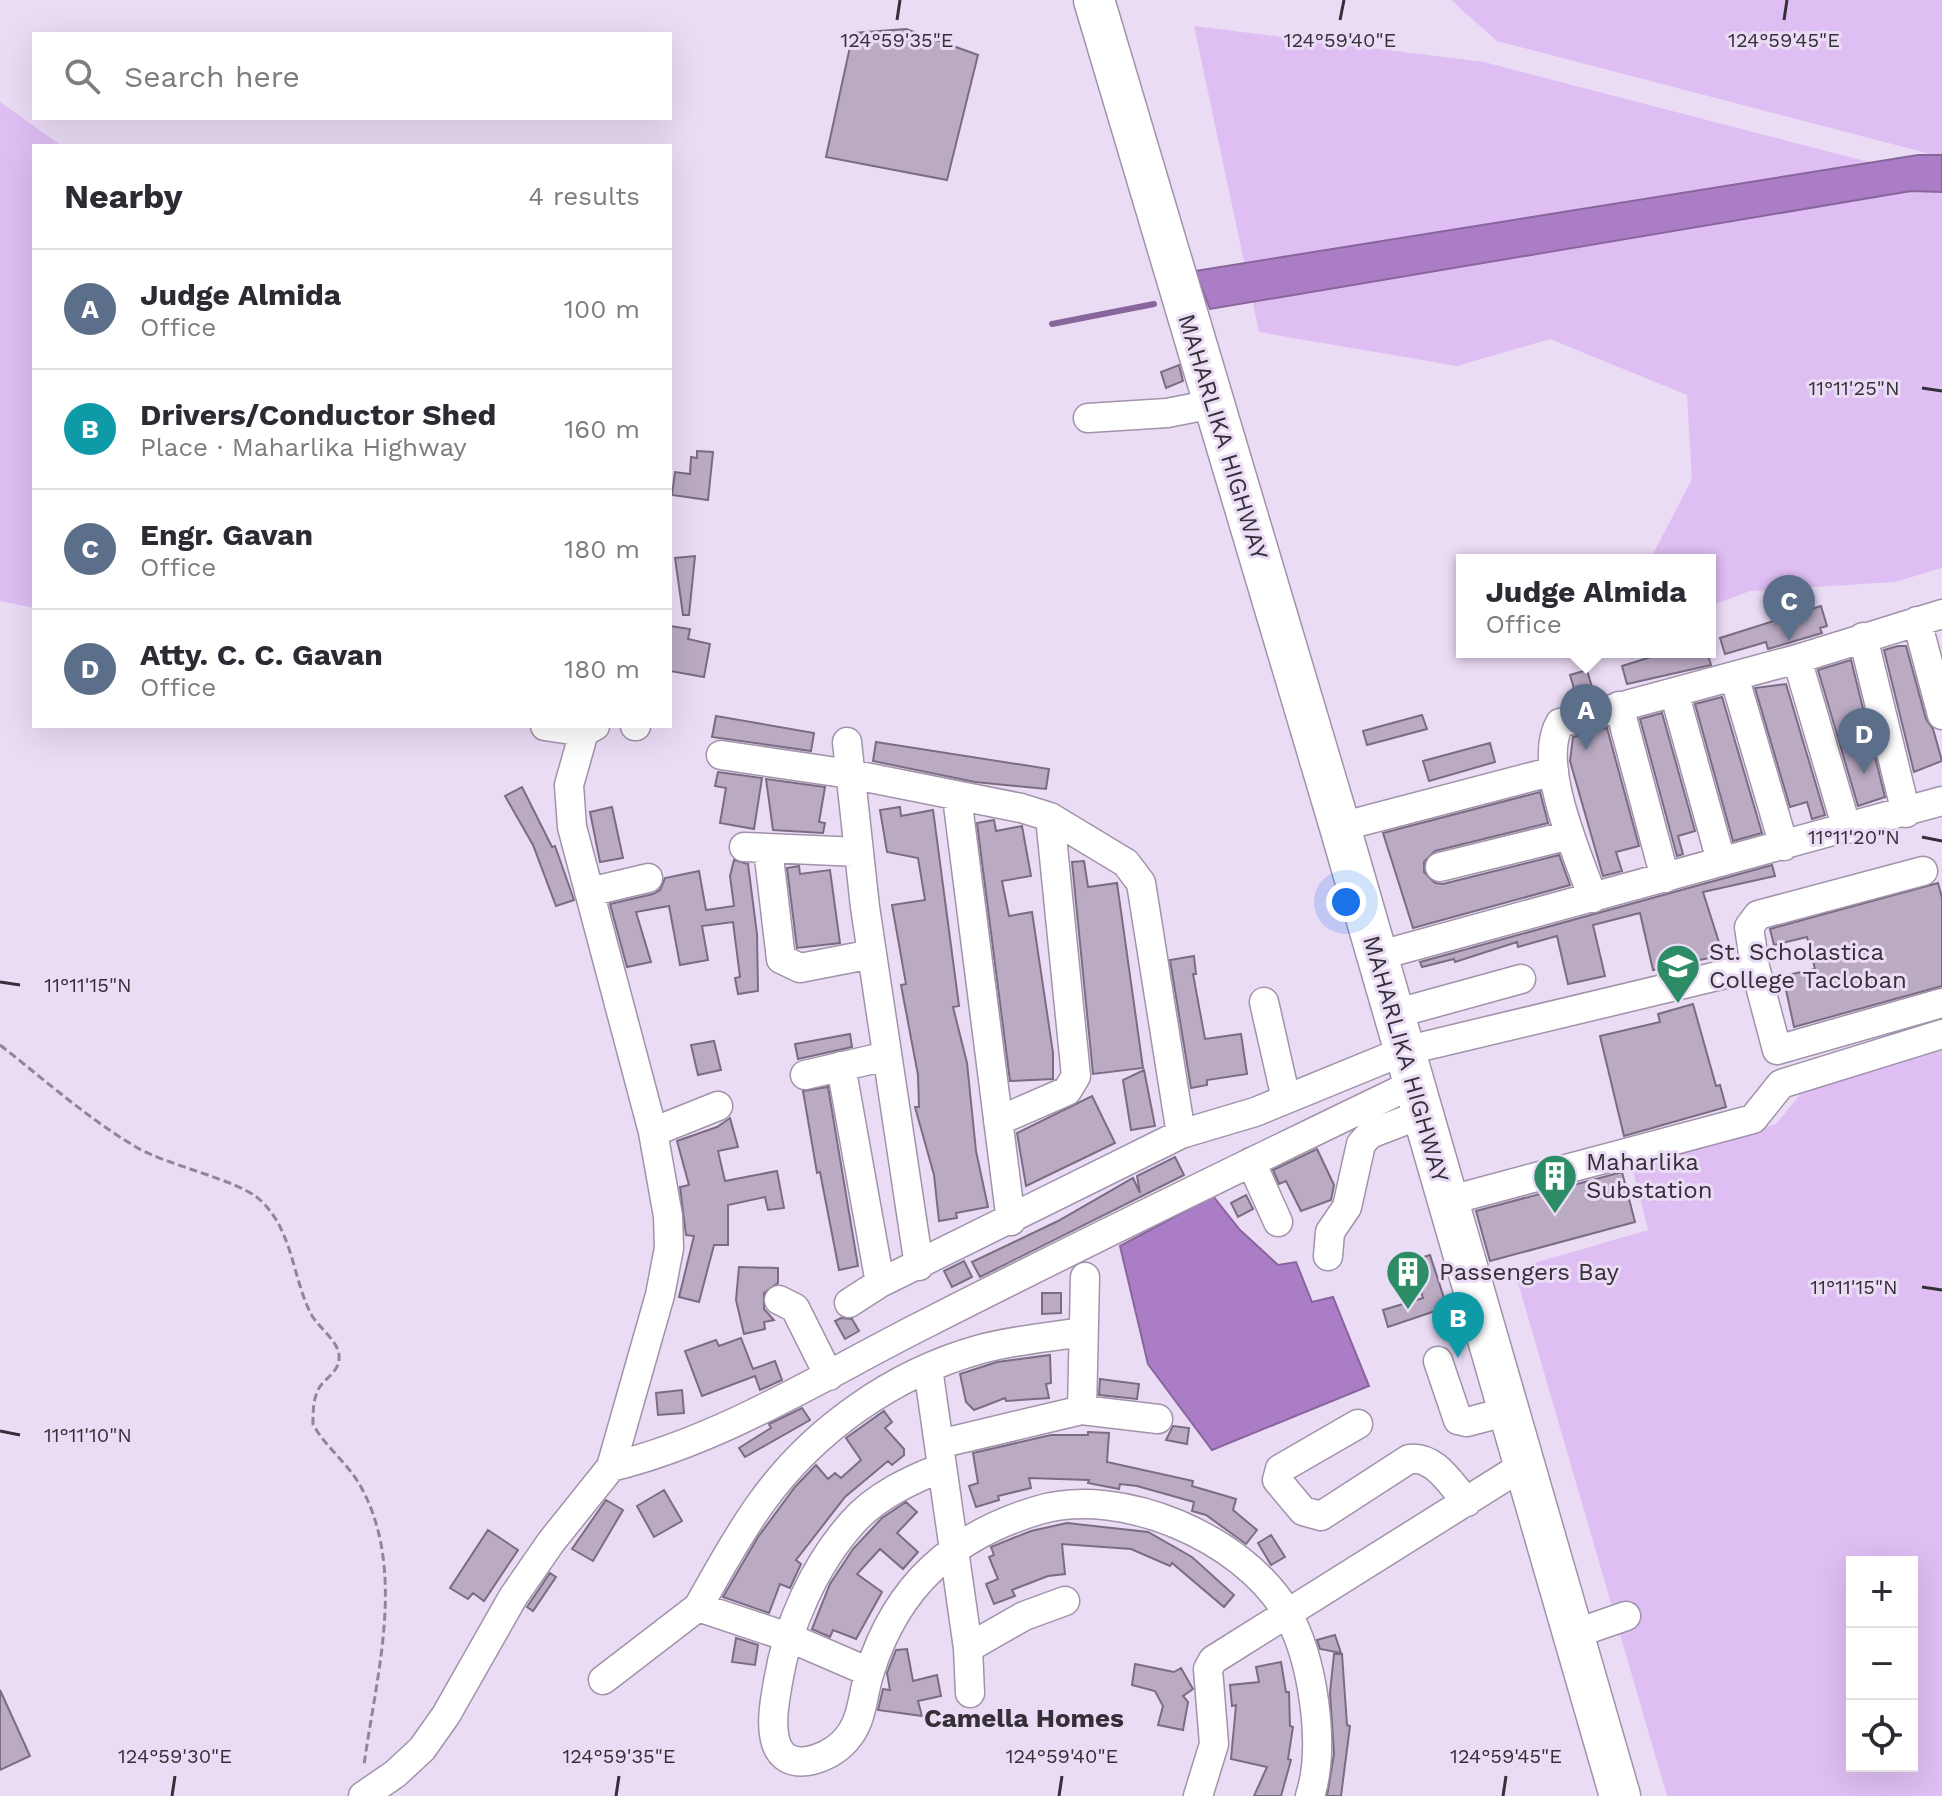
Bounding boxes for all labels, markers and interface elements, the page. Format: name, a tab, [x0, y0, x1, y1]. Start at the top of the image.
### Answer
text: 124°59'35"E	[840, 28, 954, 52]
text: 124°59'40"E	[1284, 28, 1396, 52]
text: 124°59'45"E	[1728, 28, 1840, 52]
search box	[32, 32, 672, 120]
icon: search	[60, 54, 104, 98]
text: Search here	[124, 59, 300, 94]
text: Nearby	[64, 176, 183, 216]
text: 4 results	[528, 181, 640, 211]
text: Judge Almida	[140, 277, 341, 312]
text: A	[81, 294, 99, 324]
text: 100 m	[564, 294, 640, 324]
street label: MAHARLIKA HIGHWAY	[1172, 311, 1274, 564]
text: Office	[140, 312, 216, 342]
text: 11°11'25"N	[1808, 376, 1900, 400]
text: Drivers/Conductor Shed	[140, 397, 496, 432]
text: B	[81, 414, 99, 444]
text: 160 m	[564, 414, 640, 444]
text: Place · Maharlika Highway	[140, 432, 467, 462]
text: Engr. Gavan	[140, 517, 313, 552]
text: C	[81, 534, 99, 564]
text: 180 m	[564, 534, 640, 564]
text: Office	[140, 552, 216, 582]
popup	[1456, 554, 1716, 658]
text: Judge Almida	[1485, 574, 1687, 609]
pin: C	[1763, 575, 1815, 641]
text: Office	[1485, 609, 1562, 639]
text: Atty. C. C. Gavan	[140, 637, 383, 672]
text: D	[81, 654, 99, 684]
text: 180 m	[564, 654, 640, 684]
text: Office	[140, 672, 216, 702]
pin: A	[1560, 684, 1612, 750]
pin: D	[1838, 708, 1890, 774]
text: 11°11'20"N	[1808, 825, 1900, 849]
your location	[1326, 882, 1366, 922]
street label: MAHARLIKA HIGHWAY	[1357, 932, 1455, 1186]
place label: St. Scholastica College Tacloban	[1709, 938, 1907, 994]
school or university icon: St. Scholastica College Tacloban	[1654, 942, 1702, 1005]
text: 11°11'15"N	[44, 973, 132, 997]
place label: Maharlika Substation	[1586, 1148, 1713, 1204]
building icon: Maharlika Substation	[1531, 1152, 1579, 1215]
building icon: Passengers Bay	[1384, 1248, 1432, 1311]
place label: Passengers Bay	[1439, 1258, 1620, 1286]
text: 11°11'15"N	[1810, 1275, 1898, 1299]
pin: B	[1432, 1292, 1484, 1358]
text: 11°11'10"N	[44, 1423, 132, 1447]
map controls	[1846, 1556, 1918, 1772]
button: +	[1846, 1556, 1918, 1628]
button: −	[1846, 1628, 1918, 1700]
button: locate	[1846, 1700, 1918, 1772]
district label: Camella Homes	[924, 1703, 1124, 1733]
text: 124°59'30"E	[118, 1744, 232, 1768]
text: 124°59'35"E	[562, 1744, 676, 1768]
text: 124°59'40"E	[1006, 1744, 1118, 1768]
text: 124°59'45"E	[1450, 1744, 1562, 1768]

